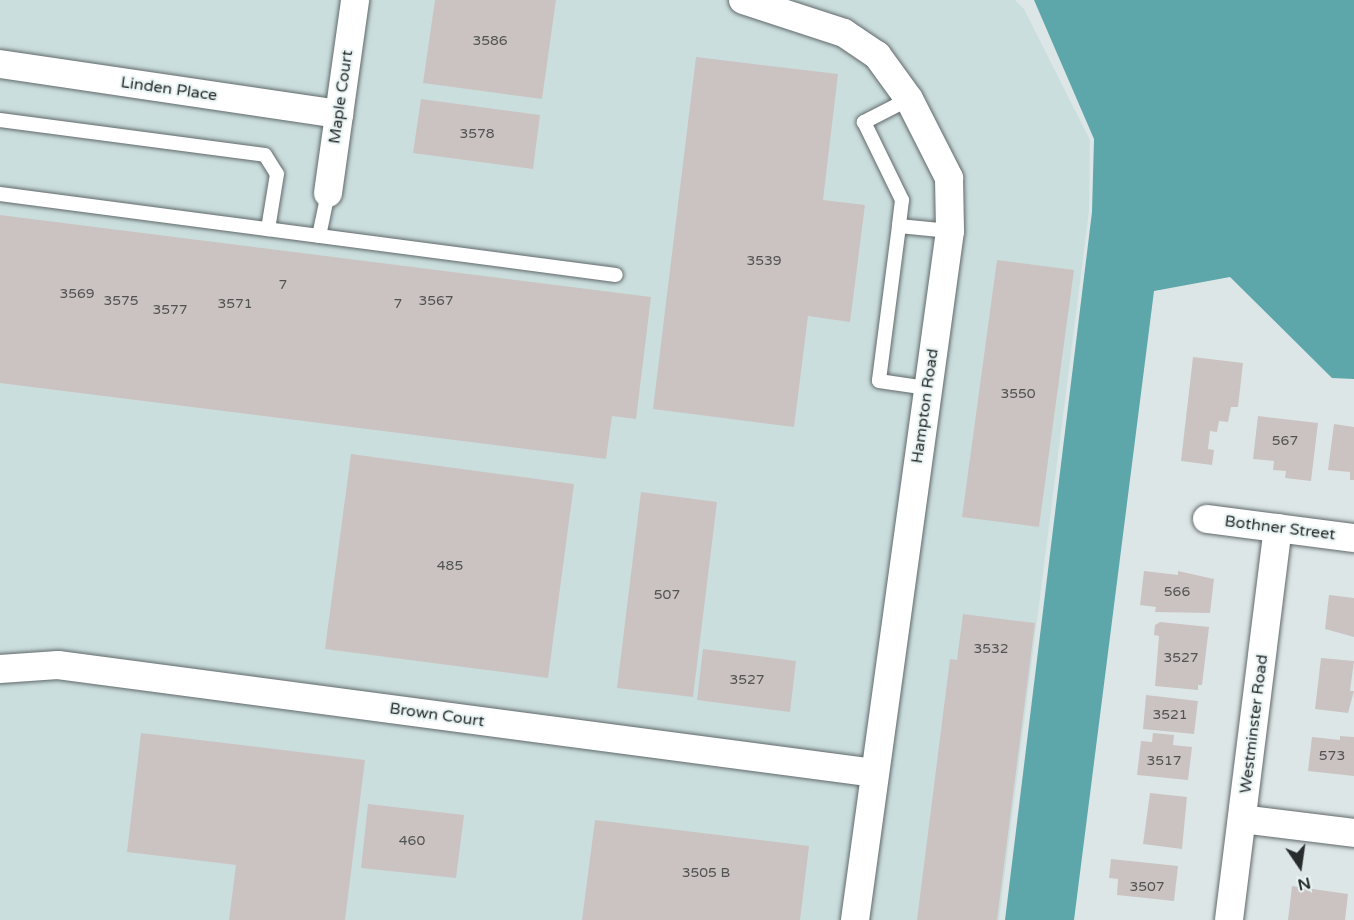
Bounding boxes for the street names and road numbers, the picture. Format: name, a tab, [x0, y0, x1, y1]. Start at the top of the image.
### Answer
street label: Maple Court	[325, 49, 357, 145]
street label: Linden Place	[120, 73, 218, 105]
street label: Hampton Road	[907, 347, 943, 465]
street label: Bothner Street	[1224, 512, 1336, 544]
street label: Westminster Road	[1236, 653, 1272, 795]
street label: Brown Court	[388, 699, 486, 731]

